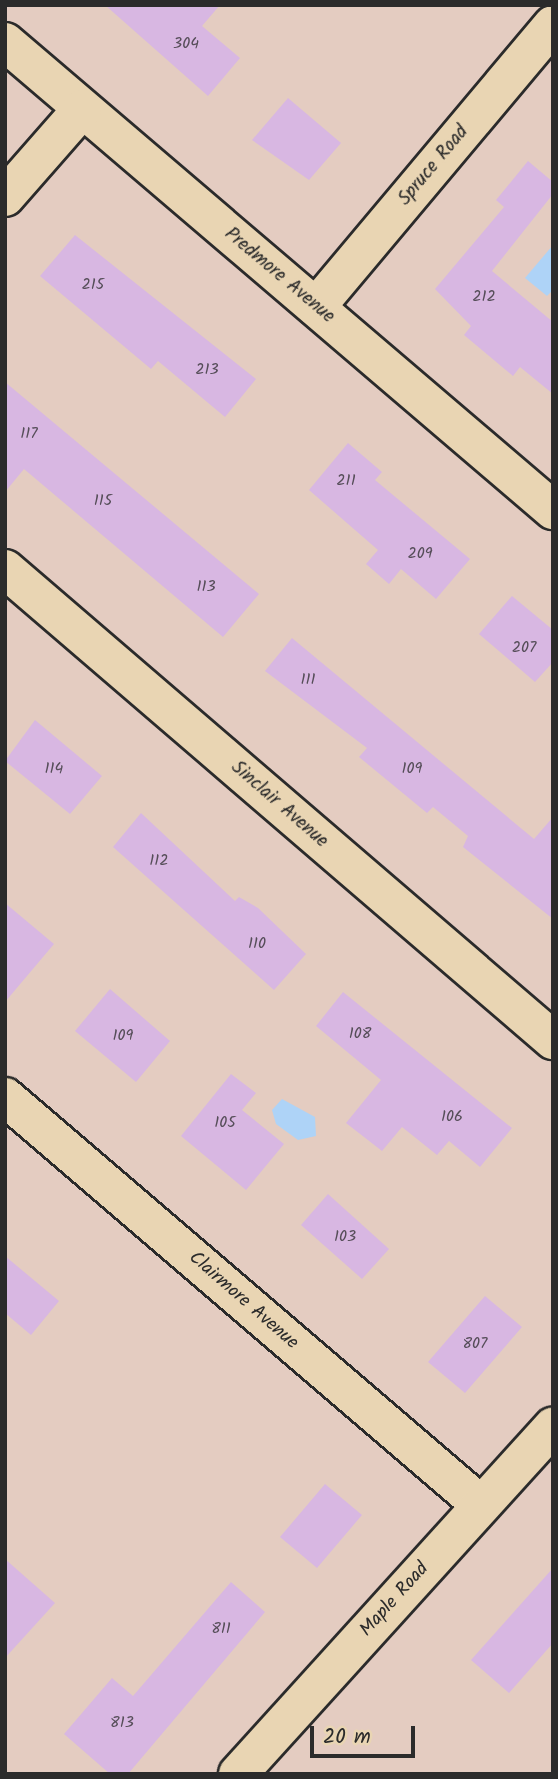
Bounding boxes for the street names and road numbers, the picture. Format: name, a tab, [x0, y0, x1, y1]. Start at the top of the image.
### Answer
street label: Spruce Road	[394, 121, 474, 211]
street label: Predmore Avenue	[219, 223, 339, 329]
street label: Sinclair Avenue	[226, 757, 332, 853]
street label: Clairmore Avenue	[183, 1247, 303, 1355]
street label: Maple Road	[356, 1558, 434, 1642]

